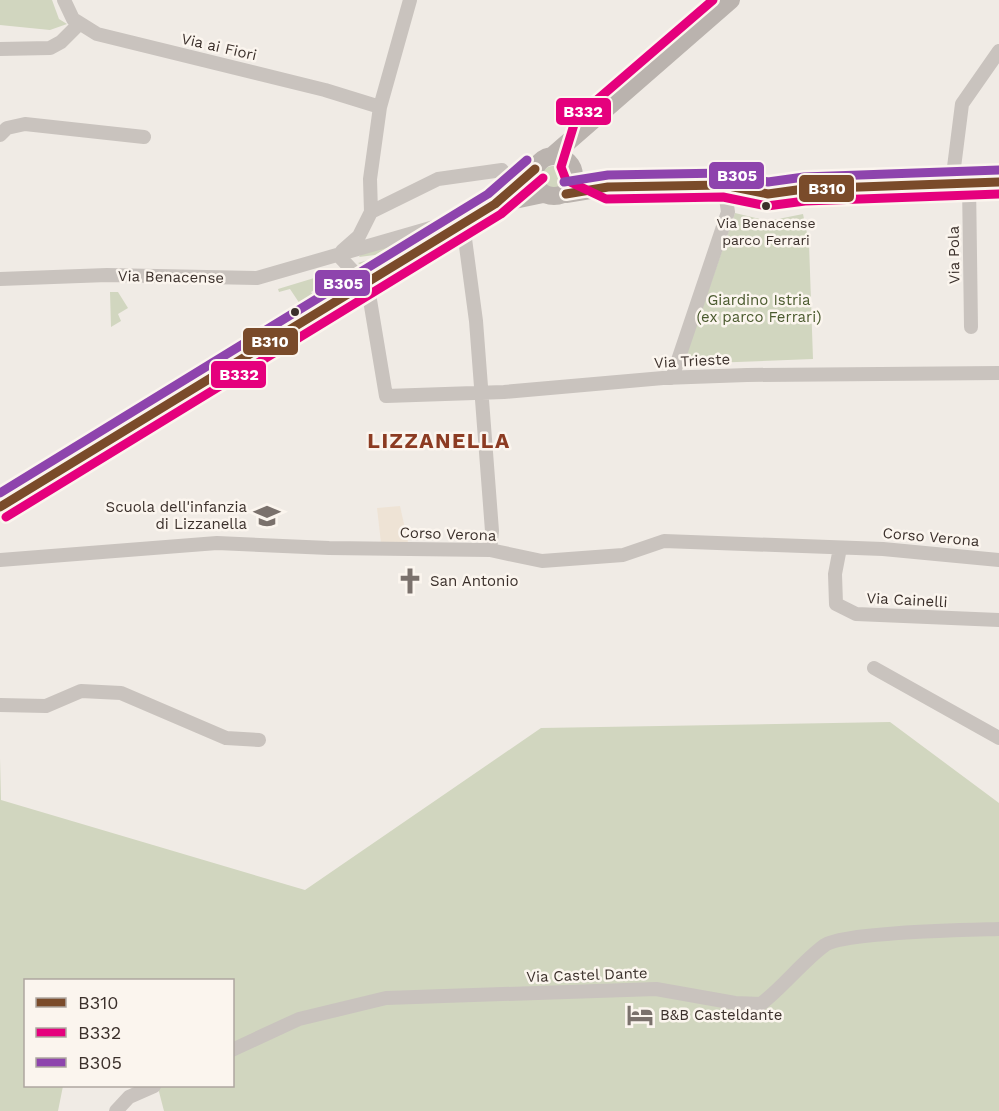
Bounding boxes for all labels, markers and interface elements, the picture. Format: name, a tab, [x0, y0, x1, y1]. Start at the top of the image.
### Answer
street label: Via ai Fiori	[180, 30, 258, 64]
line badge: B332	[555, 97, 612, 126]
text: B332	[563, 102, 603, 121]
line badge: B305	[708, 161, 765, 190]
text: B305	[717, 166, 757, 185]
line badge: B310	[798, 174, 855, 203]
text: B310	[808, 179, 846, 198]
marker: Via Benacense parco Ferrari	[760, 200, 772, 212]
place label: Via Benacense parco Ferrari	[716, 215, 816, 248]
street label: Via Pola	[944, 225, 964, 284]
street label: Via Benacense	[118, 267, 224, 287]
line badge: B305	[314, 269, 371, 297]
text: B305	[323, 274, 363, 293]
park label: Giardino Istria (ex parco Ferrari)	[697, 291, 821, 326]
unlabelled marker	[289, 306, 301, 318]
line badge: B310	[242, 327, 299, 356]
text: B310	[251, 332, 289, 351]
street label: Via Trieste	[653, 350, 731, 372]
line badge: B332	[210, 360, 267, 389]
text: B332	[219, 365, 259, 384]
district label: LIZZANELLA	[367, 428, 511, 453]
place label: Scuola dell'infanzia di Lizzanella	[106, 498, 248, 533]
school or university icon: Scuola dell'infanzia di Lizzanella	[252, 501, 282, 531]
street label: Corso Verona	[399, 523, 497, 545]
street label: Corso Verona	[882, 524, 981, 550]
church icon: San Antonio	[395, 566, 425, 596]
place label: San Antonio	[430, 572, 518, 590]
street label: Via Cainelli	[866, 589, 948, 611]
street label: Via Castel Dante	[526, 964, 648, 986]
legend	[24, 979, 234, 1087]
text: B310	[78, 992, 118, 1013]
hotel icon: B&B Casteldante	[625, 1000, 655, 1030]
place label: B&B Casteldante	[660, 1006, 782, 1024]
text: B332	[78, 1022, 121, 1043]
text: B305	[78, 1052, 122, 1073]

